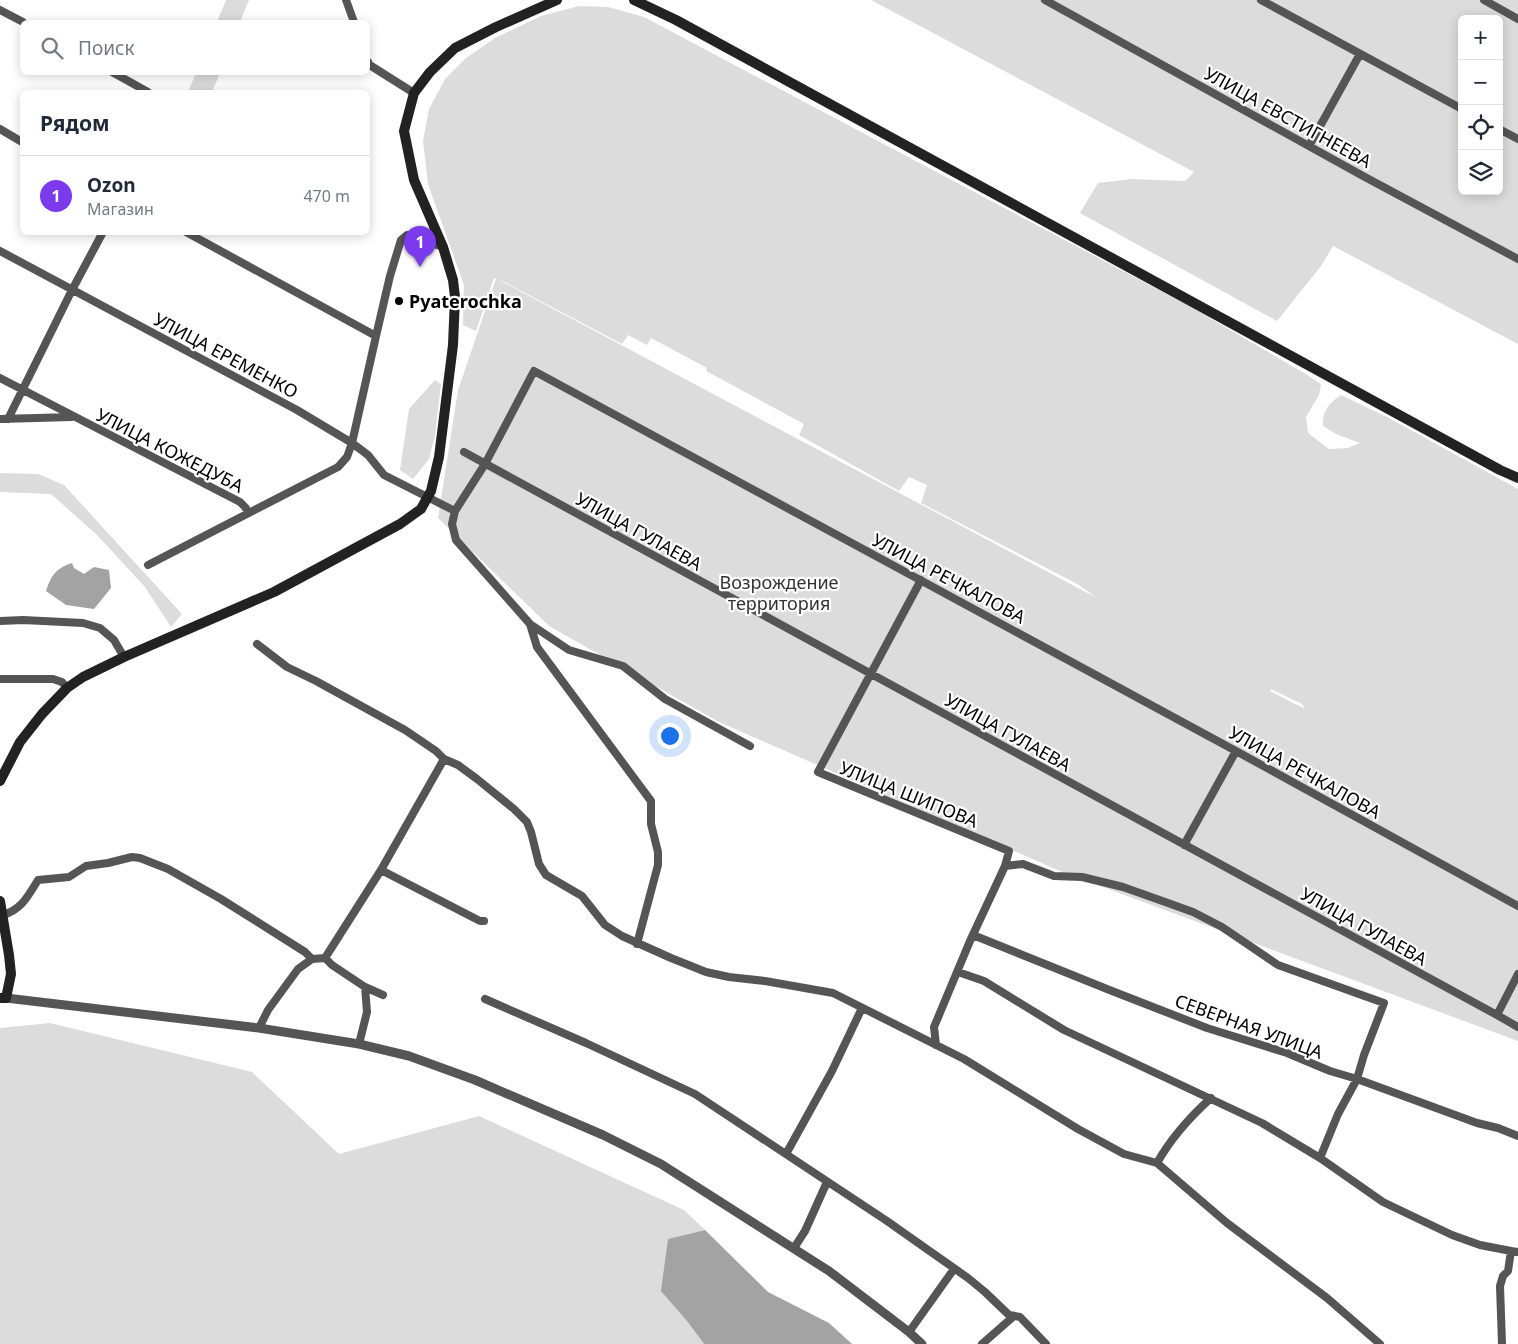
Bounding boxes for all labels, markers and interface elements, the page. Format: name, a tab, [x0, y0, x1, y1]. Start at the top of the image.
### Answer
map controls	[1458, 15, 1503, 195]
button: +	[1458, 15, 1503, 60]
search box	[20, 20, 370, 75]
icon: search	[38, 34, 66, 62]
text: Поиск	[78, 35, 134, 61]
button: −	[1458, 60, 1503, 105]
street label: УЛИЦА ЕВСТИГНЕЕВА	[1200, 61, 1376, 173]
button: locate	[1458, 105, 1503, 150]
text: Рядом	[40, 109, 110, 137]
button: layers	[1458, 150, 1503, 195]
text: Ozon	[87, 172, 136, 198]
text: 1	[51, 185, 61, 207]
text: 470 m	[303, 185, 350, 207]
text: Магазин	[87, 198, 154, 220]
pin: 1	[404, 226, 436, 267]
place label: Pyaterochka	[409, 289, 522, 313]
marker: Pyaterochka	[393, 295, 405, 307]
street label: УЛИЦА ЕРЕМЕНКО	[150, 307, 302, 403]
street label: УЛИЦА КОЖЕДУБА	[92, 402, 248, 498]
street label: УЛИЦА ГУЛАЕВА	[572, 486, 707, 576]
street label: УЛИЦА РЕЧКАЛОВА	[868, 527, 1030, 629]
park label: Возрождение территория	[719, 570, 839, 615]
street label: УЛИЦА ГУЛАЕВА	[941, 687, 1076, 777]
street label: УЛИЦА РЕЧКАЛОВА	[1225, 720, 1386, 824]
your location	[657, 723, 683, 749]
street label: УЛИЦА ШИПОВА	[836, 755, 982, 833]
street label: УЛИЦА ГУЛАЕВА	[1297, 881, 1432, 971]
street label: СЕВЕРНАЯ УЛИЦА	[1172, 988, 1327, 1064]

